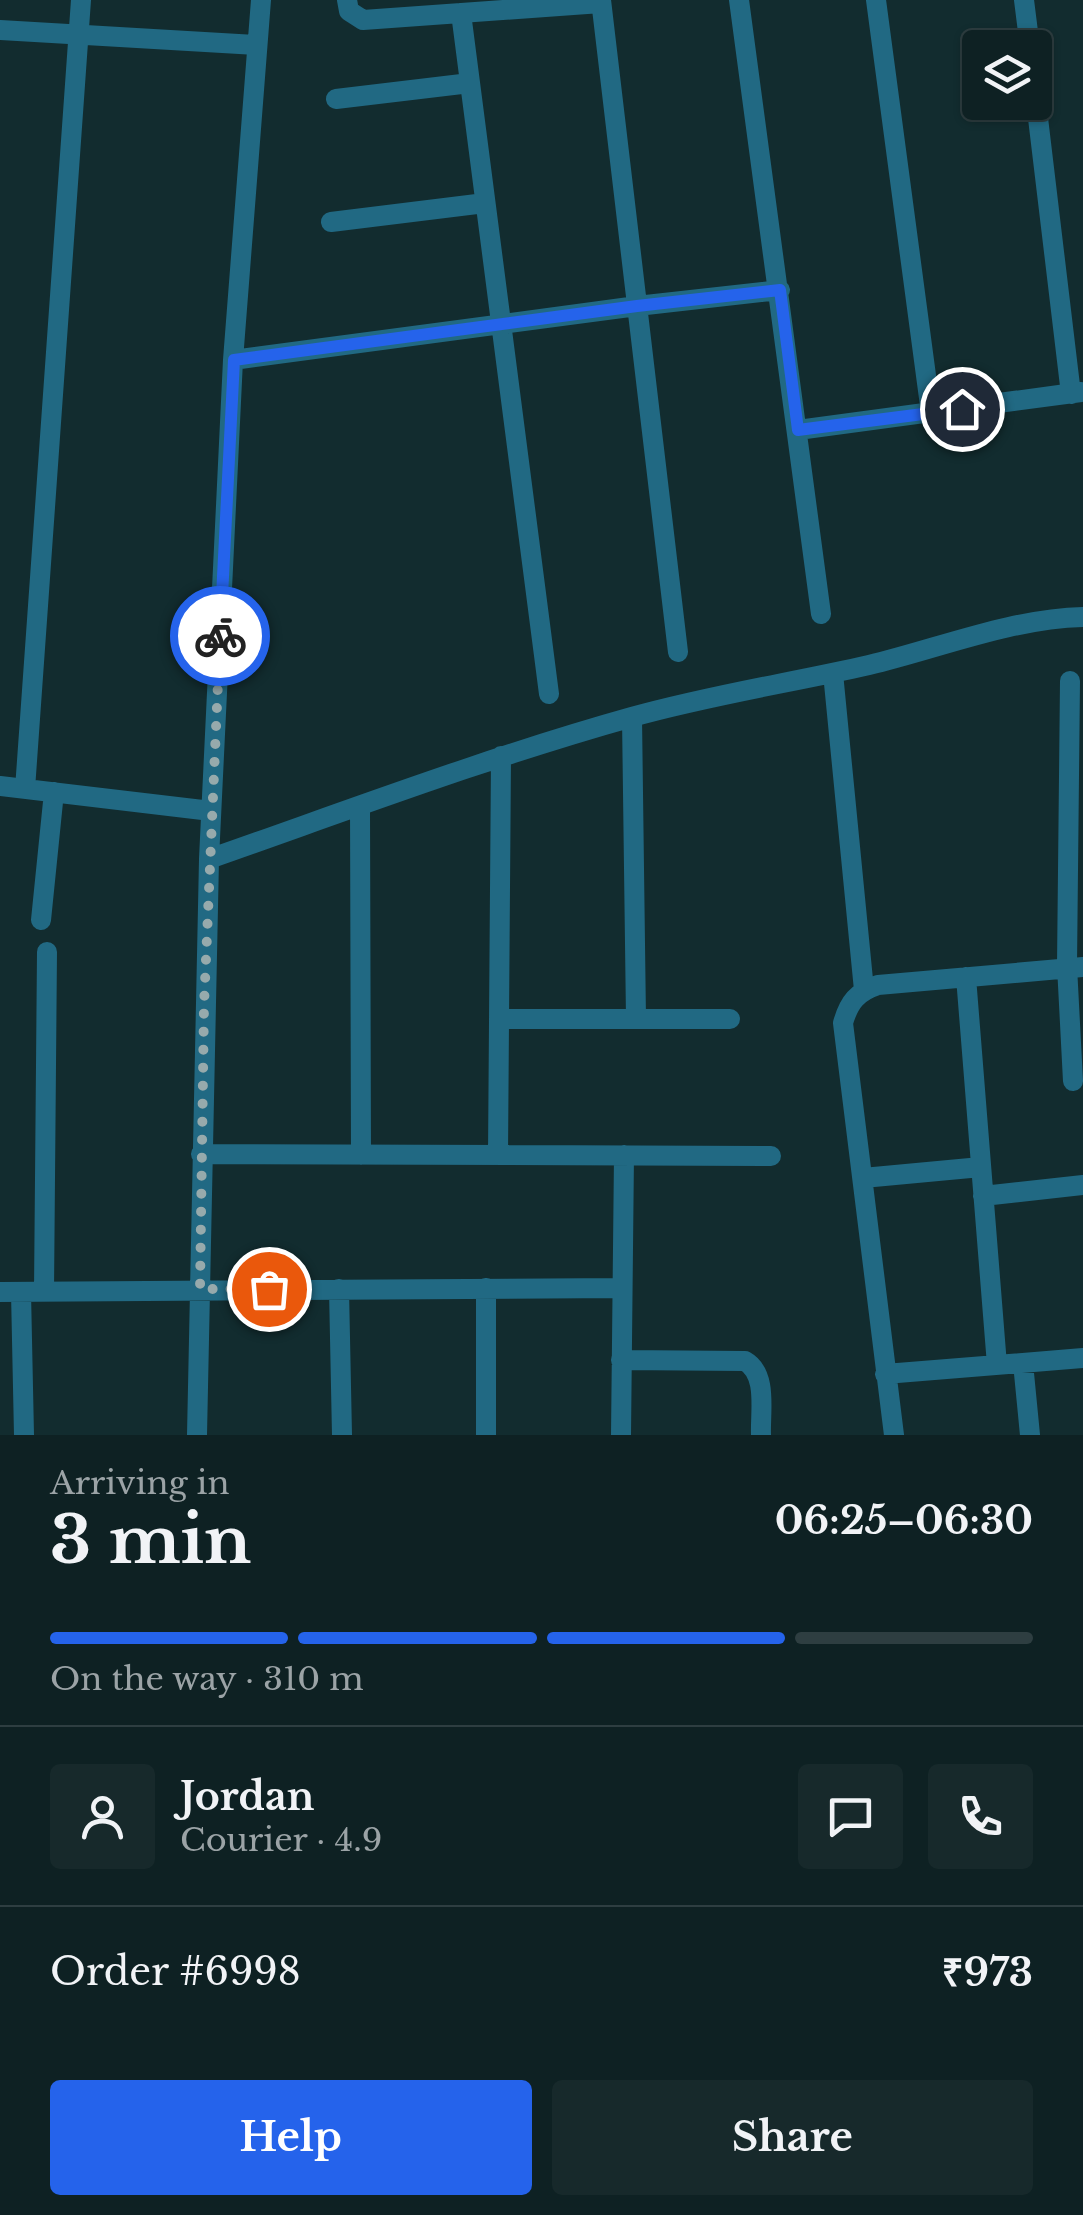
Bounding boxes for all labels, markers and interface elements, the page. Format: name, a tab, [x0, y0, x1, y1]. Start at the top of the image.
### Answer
map controls	[962, 30, 1052, 120]
button: layers	[962, 30, 1052, 120]
pin	[920, 367, 1005, 452]
icon: home	[935, 382, 990, 437]
courier	[170, 586, 270, 686]
icon: bike	[193, 609, 248, 664]
pin	[227, 1247, 312, 1332]
icon: bag	[242, 1262, 297, 1317]
text: Arriving in	[50, 1463, 229, 1503]
text: 06:25–06:30	[775, 1497, 1033, 1544]
text: 3 min	[50, 1500, 251, 1581]
text: On the way · 310 m	[50, 1659, 364, 1699]
button: person	[50, 1764, 155, 1869]
button: chat	[798, 1764, 903, 1869]
button: phone	[928, 1764, 1033, 1869]
text: Jordan	[180, 1773, 314, 1820]
text: Courier · 4.9	[180, 1820, 382, 1860]
text: Order #6998	[50, 1948, 301, 1995]
text: ₹973	[942, 1949, 1033, 1996]
button: Help	[50, 2080, 532, 2195]
button: Share	[552, 2080, 1033, 2195]

